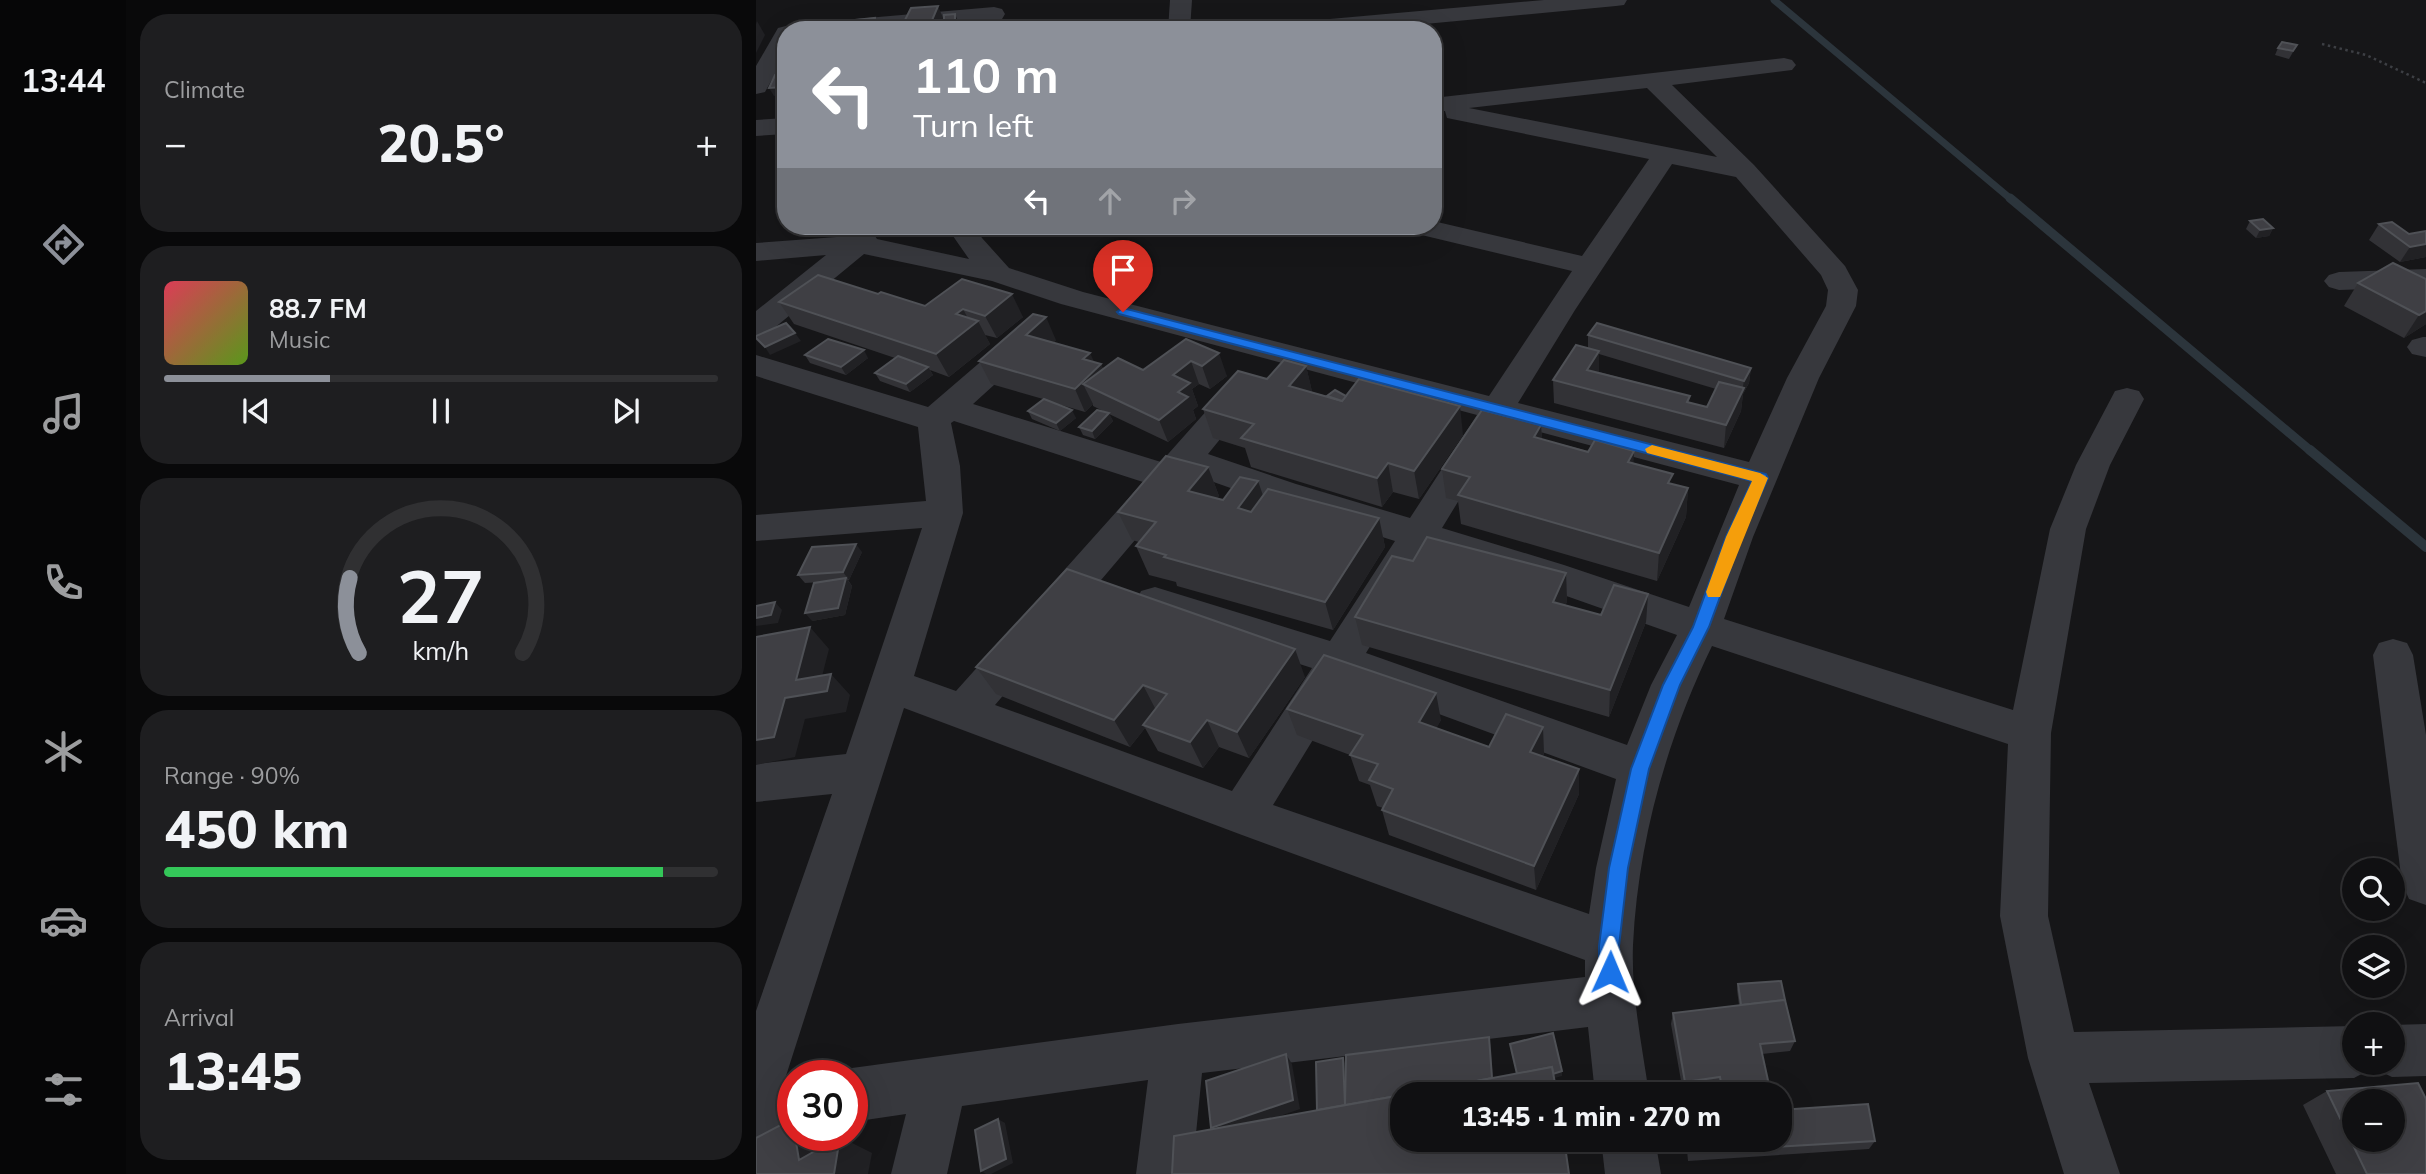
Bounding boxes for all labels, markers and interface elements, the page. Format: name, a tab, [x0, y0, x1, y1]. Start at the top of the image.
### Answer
text: 110 m	[913, 44, 1059, 105]
icon: left	[798, 49, 889, 140]
text: 13:44	[21, 60, 105, 100]
text: Climate	[164, 75, 245, 104]
text: Turn left	[913, 105, 1033, 145]
text: 20.5°	[377, 110, 505, 175]
text: −	[164, 119, 187, 167]
text: +	[695, 119, 718, 167]
icon: left	[1018, 182, 1056, 220]
icon: ahead	[1091, 182, 1129, 220]
icon: right	[1164, 182, 1202, 220]
icon: directions	[39, 220, 88, 269]
pin	[1093, 240, 1153, 312]
icon: arrive	[1104, 251, 1142, 289]
text: 88.7 FM	[269, 292, 367, 325]
text: Music	[269, 325, 330, 354]
icon: music	[39, 389, 88, 438]
icon: previous	[237, 392, 275, 430]
icon: pause	[422, 392, 460, 430]
icon: next	[607, 392, 645, 430]
text: 27	[397, 550, 485, 641]
icon: phone	[39, 558, 88, 607]
text: km/h	[413, 635, 469, 666]
icon: climate	[39, 727, 88, 776]
text: Range · 90%	[164, 761, 300, 790]
text: 450 km	[164, 796, 349, 861]
map controls	[2342, 858, 2405, 1152]
button: search	[2342, 858, 2405, 921]
icon: car	[39, 896, 88, 945]
position arrow	[1573, 935, 1647, 1009]
button: layers	[2342, 935, 2405, 998]
text: Arrival	[164, 1003, 234, 1032]
button: +	[2342, 1012, 2405, 1075]
text: 13:45	[164, 1038, 302, 1103]
speed limit sign: 30	[777, 1060, 868, 1151]
icon: filters	[39, 1065, 88, 1114]
button: −	[2342, 1089, 2405, 1152]
text: 13:45 · 1 min · 270 m	[1461, 1100, 1721, 1133]

